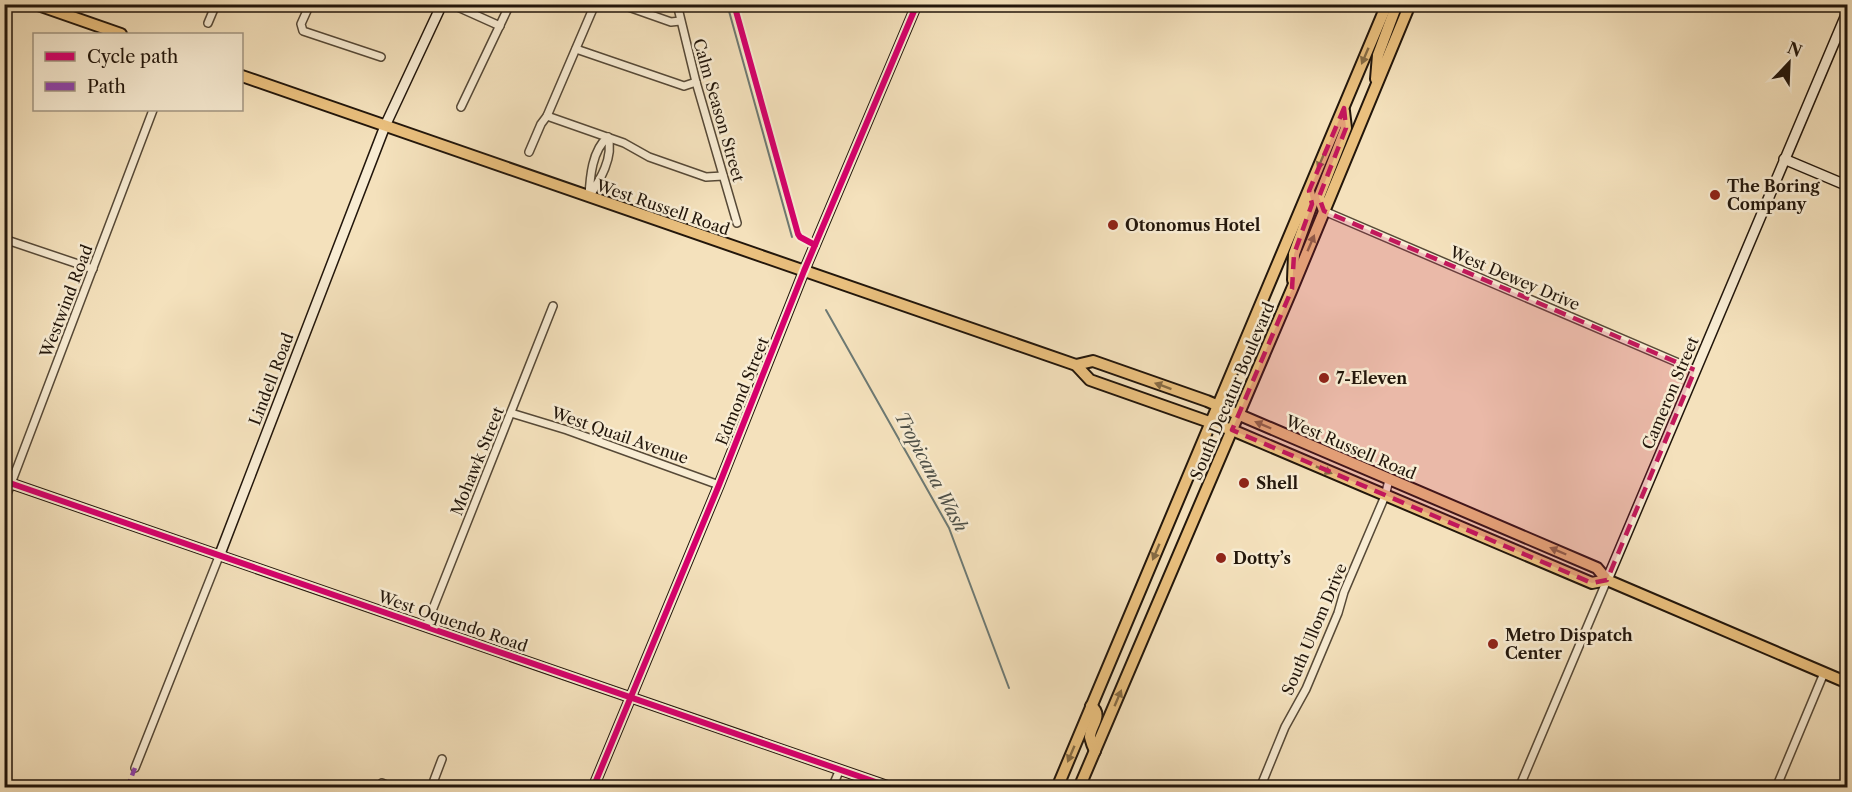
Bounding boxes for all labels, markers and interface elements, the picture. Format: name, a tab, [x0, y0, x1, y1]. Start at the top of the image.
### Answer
legend	[33, 33, 243, 111]
north arrow	[1759, 33, 1819, 93]
street label: Calm Season Street	[689, 36, 749, 184]
text: N	[1785, 37, 1805, 61]
text: Cycle path	[87, 46, 178, 68]
one-way arrow	[1360, 47, 1369, 65]
text: Path	[87, 76, 126, 98]
one-way arrow	[1316, 153, 1326, 171]
street label: West Russell Road	[593, 174, 733, 239]
place label: The Boring Company	[1727, 176, 1820, 214]
marker: The Boring Company	[1708, 188, 1722, 202]
place label: Otonomus Hotel	[1125, 215, 1261, 235]
marker: Otonomus Hotel	[1106, 218, 1120, 232]
one-way arrow	[1306, 234, 1316, 252]
street label: Westwind Road	[35, 241, 97, 361]
street label: West Dewey Drive	[1446, 241, 1583, 314]
street label: South Decatur Boulevard	[1185, 299, 1279, 483]
street label: Lindell Road	[244, 330, 298, 428]
street label: Cameron Street	[1637, 333, 1703, 452]
street label: Edmond Street	[711, 334, 773, 448]
place label: 7-Eleven	[1336, 368, 1407, 388]
marker: 7-Eleven	[1317, 371, 1331, 385]
one-way arrow	[1154, 380, 1172, 390]
street label: West Quail Avenue	[548, 402, 691, 468]
street label: Mohawk Street	[446, 403, 508, 518]
water label: Tropicana Wash	[890, 408, 972, 536]
street label: West Russell Road	[1282, 410, 1419, 484]
one-way arrow	[1253, 420, 1271, 430]
one-way arrow	[1316, 465, 1333, 474]
place label: Shell	[1256, 473, 1298, 493]
marker: Shell	[1237, 476, 1251, 490]
one-way arrow	[1151, 543, 1160, 561]
one-way arrow	[1549, 546, 1567, 555]
place label: Dotty’s	[1233, 548, 1291, 568]
marker: Dotty’s	[1214, 551, 1228, 565]
street label: South Ullom Drive	[1277, 560, 1351, 698]
street label: West Oquendo Road	[375, 586, 531, 656]
place label: Metro Dispatch Center	[1505, 625, 1633, 663]
marker: Metro Dispatch Center	[1486, 637, 1500, 651]
one-way arrow	[1113, 689, 1122, 706]
one-way arrow	[1066, 745, 1076, 763]

